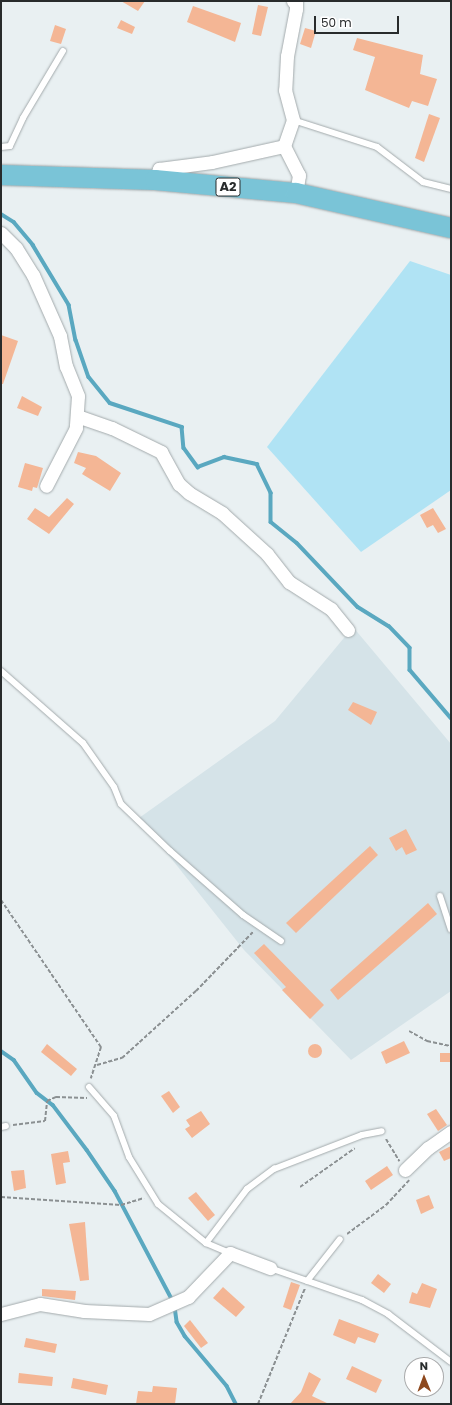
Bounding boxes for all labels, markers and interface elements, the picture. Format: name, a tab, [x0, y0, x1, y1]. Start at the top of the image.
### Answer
scale bar	[316, 8, 401, 34]
text: 50 m	[321, 14, 352, 31]
road number: A2	[215, 176, 241, 198]
north arrow	[404, 1357, 444, 1397]
text: N	[420, 1358, 428, 1374]

